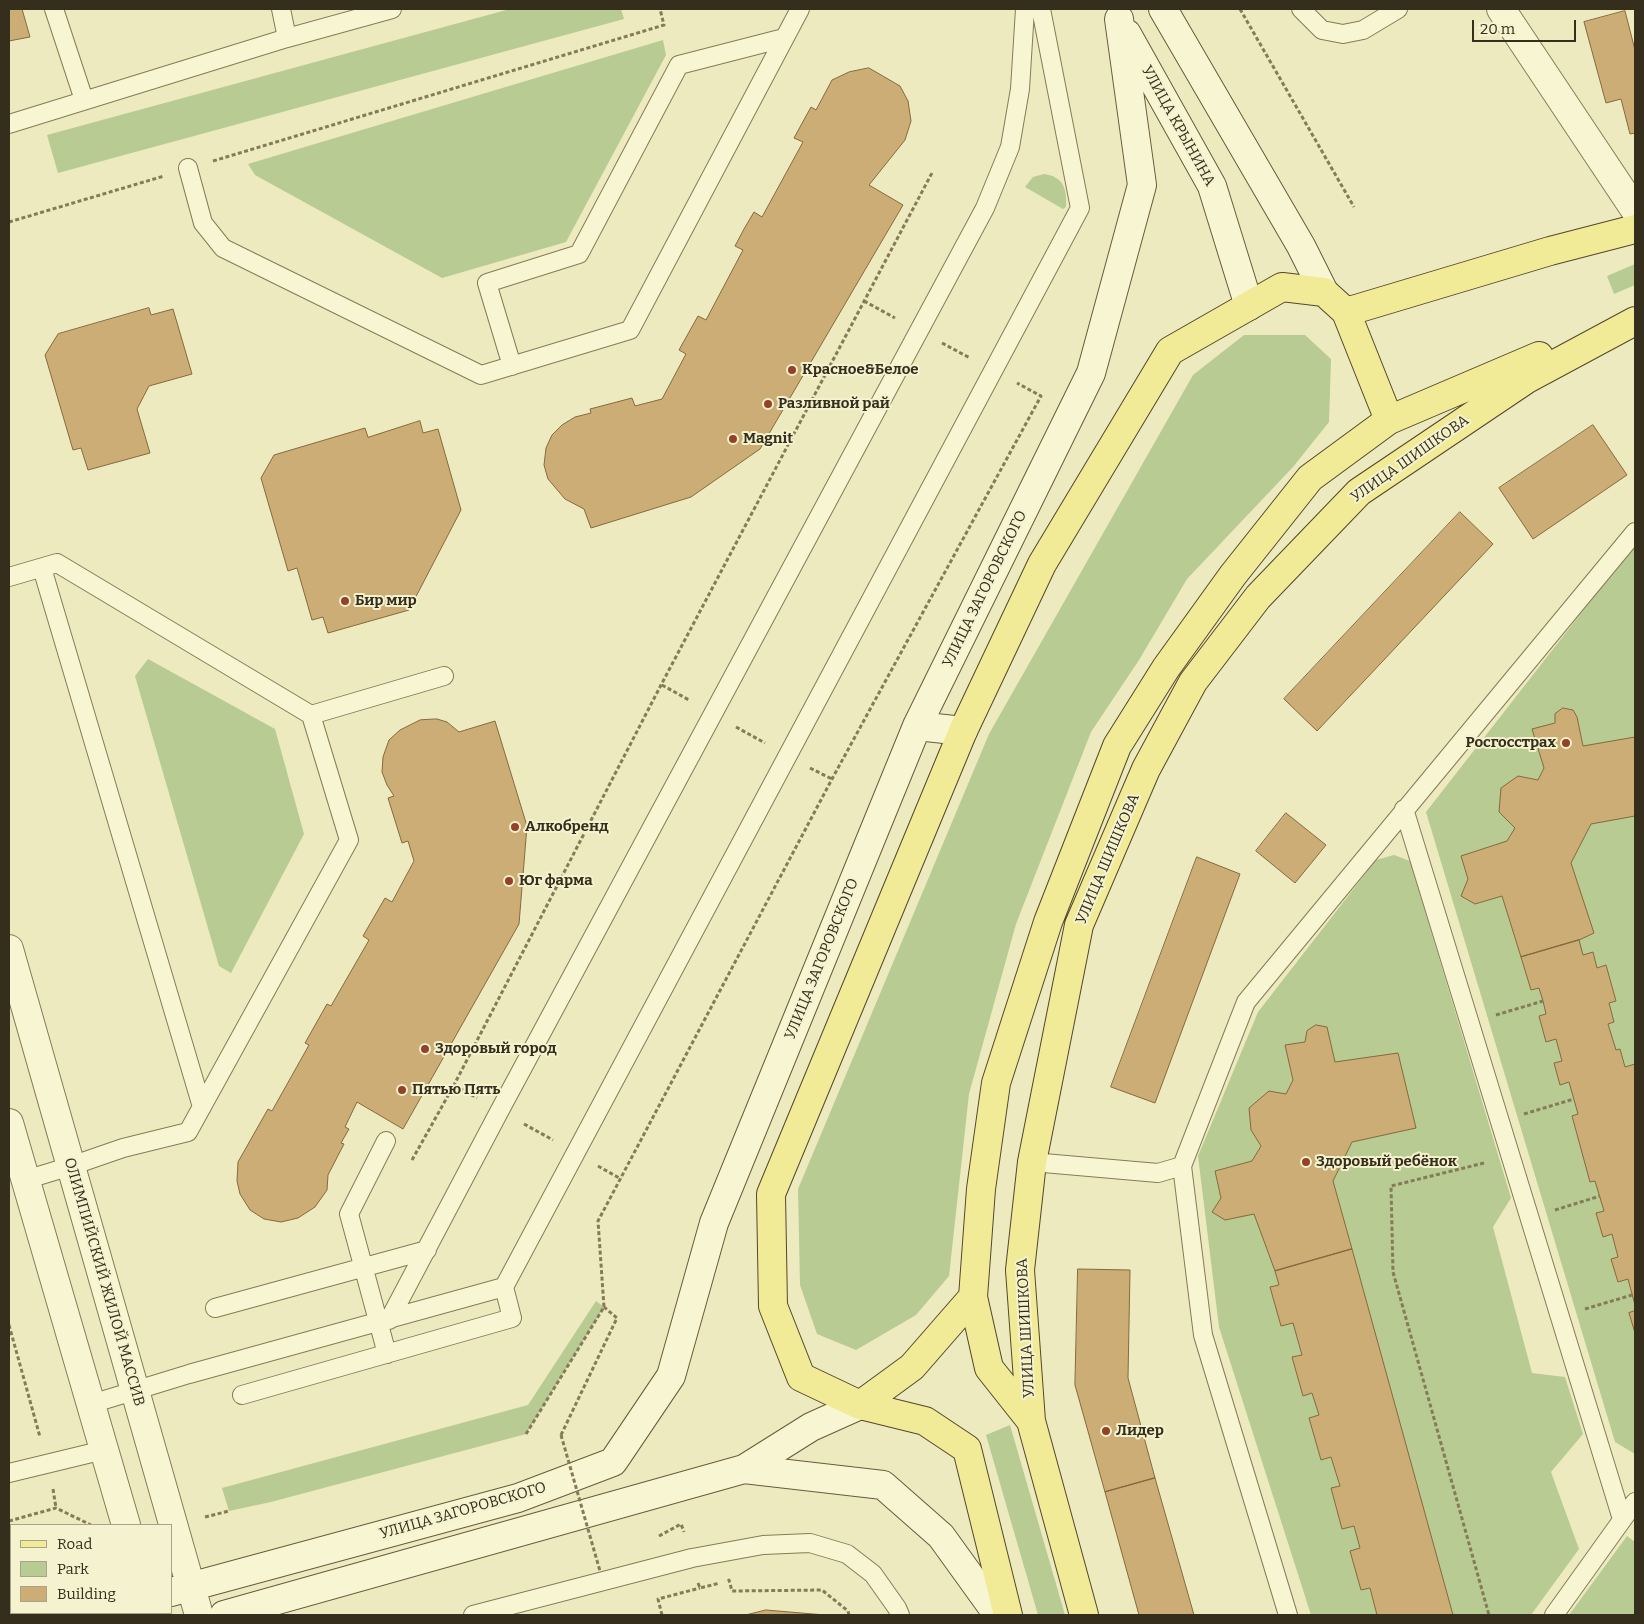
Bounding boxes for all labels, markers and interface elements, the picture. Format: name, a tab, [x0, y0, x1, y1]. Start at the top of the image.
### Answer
scale bar	[1474, 10, 1578, 42]
text: 20 m	[1480, 20, 1515, 38]
street label: УЛИЦА КРЫНИНА	[1137, 63, 1219, 189]
place label: Красное&Белое	[802, 361, 919, 379]
marker: Красное&Белое	[786, 364, 798, 376]
place label: Разливной рай	[778, 395, 890, 413]
marker: Разливной рай	[762, 398, 774, 410]
street label: УЛИЦА ШИШКОВА	[1347, 411, 1473, 507]
place label: Magnit	[743, 430, 793, 448]
marker: Magnit	[727, 433, 739, 445]
street label: УЛИЦА ЗАГОРОВСКОГО	[939, 508, 1031, 670]
place label: Бир мир	[355, 592, 417, 610]
marker: Бир мир	[339, 595, 351, 607]
place label: Росгосстрах	[1465, 734, 1556, 752]
marker: Росгосстрах	[1560, 737, 1572, 749]
street label: УЛИЦА ШИШКОВА	[1072, 791, 1144, 927]
place label: Алкобренд	[525, 818, 609, 836]
marker: Алкобренд	[509, 821, 521, 833]
place label: Юг фарма	[519, 872, 593, 890]
marker: Юг фарма	[503, 875, 515, 887]
street label: УЛИЦА ЗАГОРОВСКОГО	[781, 876, 863, 1042]
place label: Здоровый город	[435, 1040, 557, 1058]
marker: Здоровый город	[419, 1043, 431, 1055]
place label: Пятью Пять	[412, 1081, 500, 1099]
marker: Пятью Пять	[396, 1084, 408, 1096]
place label: Здоровый ребёнок	[1316, 1153, 1457, 1171]
street label: ОЛИМПИЙСКИЙ ЖИЛОЙ МАССИВ	[60, 1156, 148, 1408]
marker: Здоровый ребёнок	[1300, 1156, 1312, 1168]
street label: УЛИЦА ШИШКОВА	[1013, 1258, 1039, 1398]
place label: Лидер	[1116, 1422, 1164, 1440]
marker: Лидер	[1100, 1425, 1112, 1437]
street label: УЛИЦА ЗАГОРОВСКОГО	[378, 1479, 548, 1543]
legend	[10, 1524, 172, 1614]
text: Road	[57, 1535, 92, 1553]
text: Park	[57, 1560, 89, 1578]
text: Building	[57, 1585, 116, 1603]

